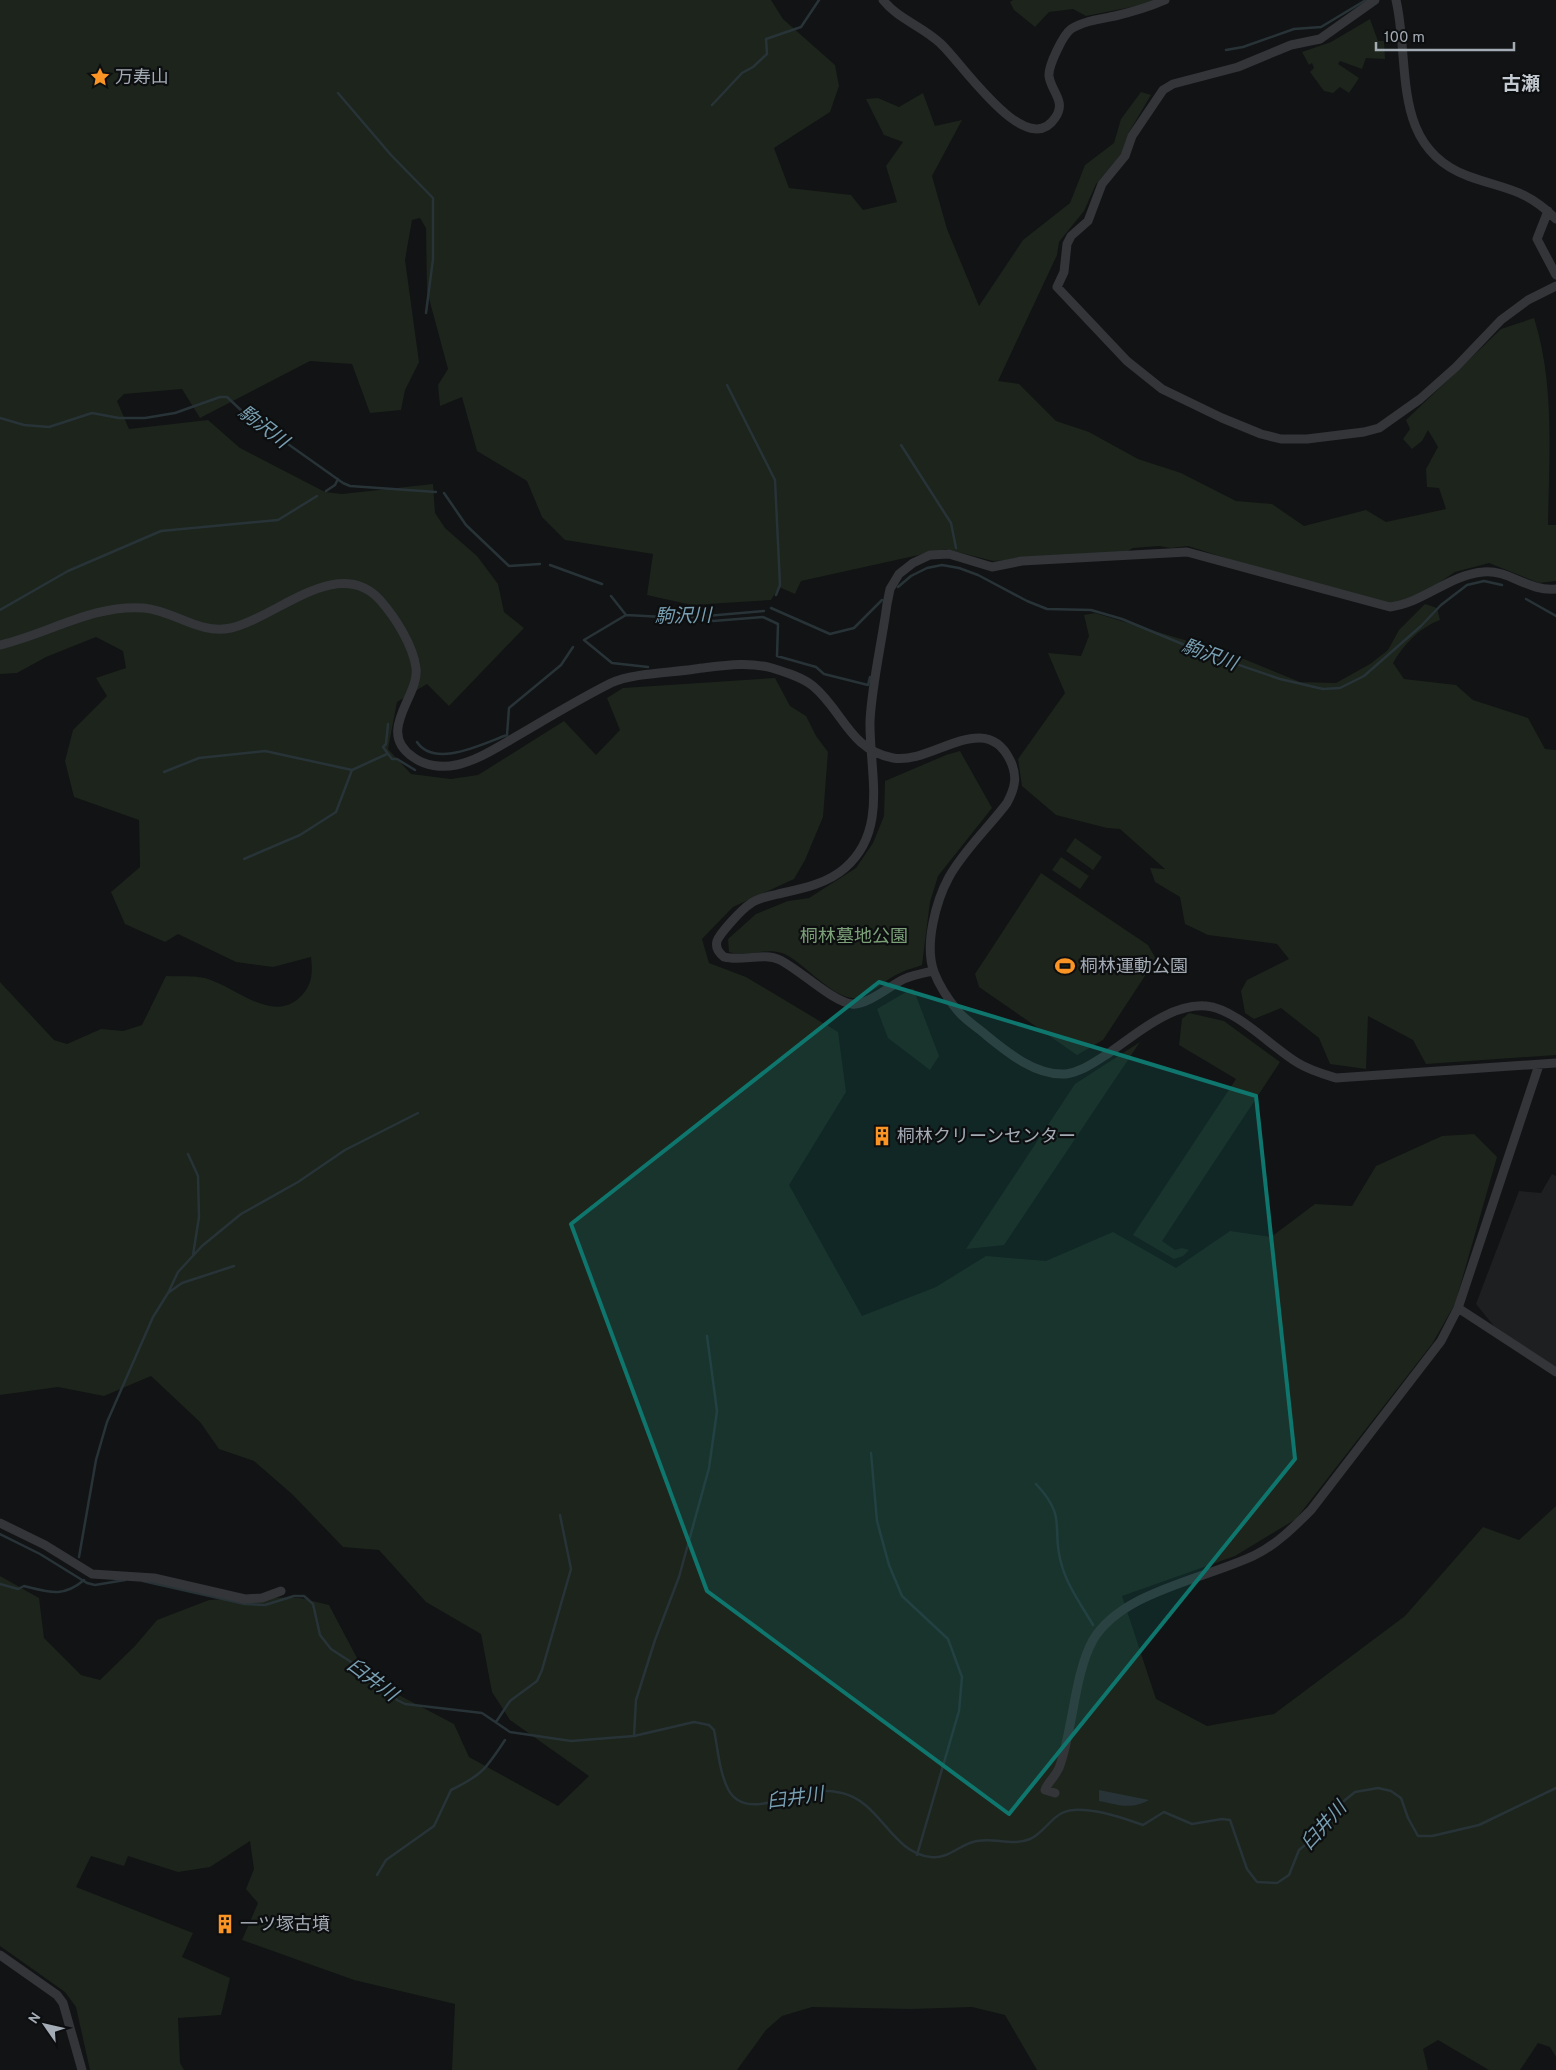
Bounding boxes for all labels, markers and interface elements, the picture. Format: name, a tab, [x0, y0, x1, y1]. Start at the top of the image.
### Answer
scale bar	[1376, 20, 1514, 52]
text: 100 m	[1384, 29, 1425, 48]
place icon: 万寿山	[89, 66, 111, 88]
place label: 万寿山	[115, 67, 169, 90]
district label: 古瀬	[1502, 73, 1540, 97]
water label: 駒沢川	[233, 401, 294, 456]
water label: 駒沢川	[654, 604, 714, 629]
water label: 駒沢川	[1178, 635, 1242, 678]
park label: 桐林墓地公園	[800, 926, 908, 949]
sports icon: 桐林運動公園	[1054, 955, 1076, 977]
place label: 桐林運動公園	[1080, 956, 1188, 979]
building icon: 桐林クリーンセンター	[871, 1125, 893, 1147]
place label: 桐林クリーンセンター	[897, 1126, 1076, 1149]
water label: 臼井川	[342, 1654, 403, 1709]
water label: 臼井川	[765, 1783, 827, 1815]
water label: 臼井川	[1296, 1796, 1354, 1856]
building icon: 一ツ塚古墳	[214, 1913, 236, 1935]
place label: 一ツ塚古墳	[240, 1914, 330, 1937]
north arrow	[20, 2000, 70, 2050]
text: N	[26, 2010, 45, 2027]

